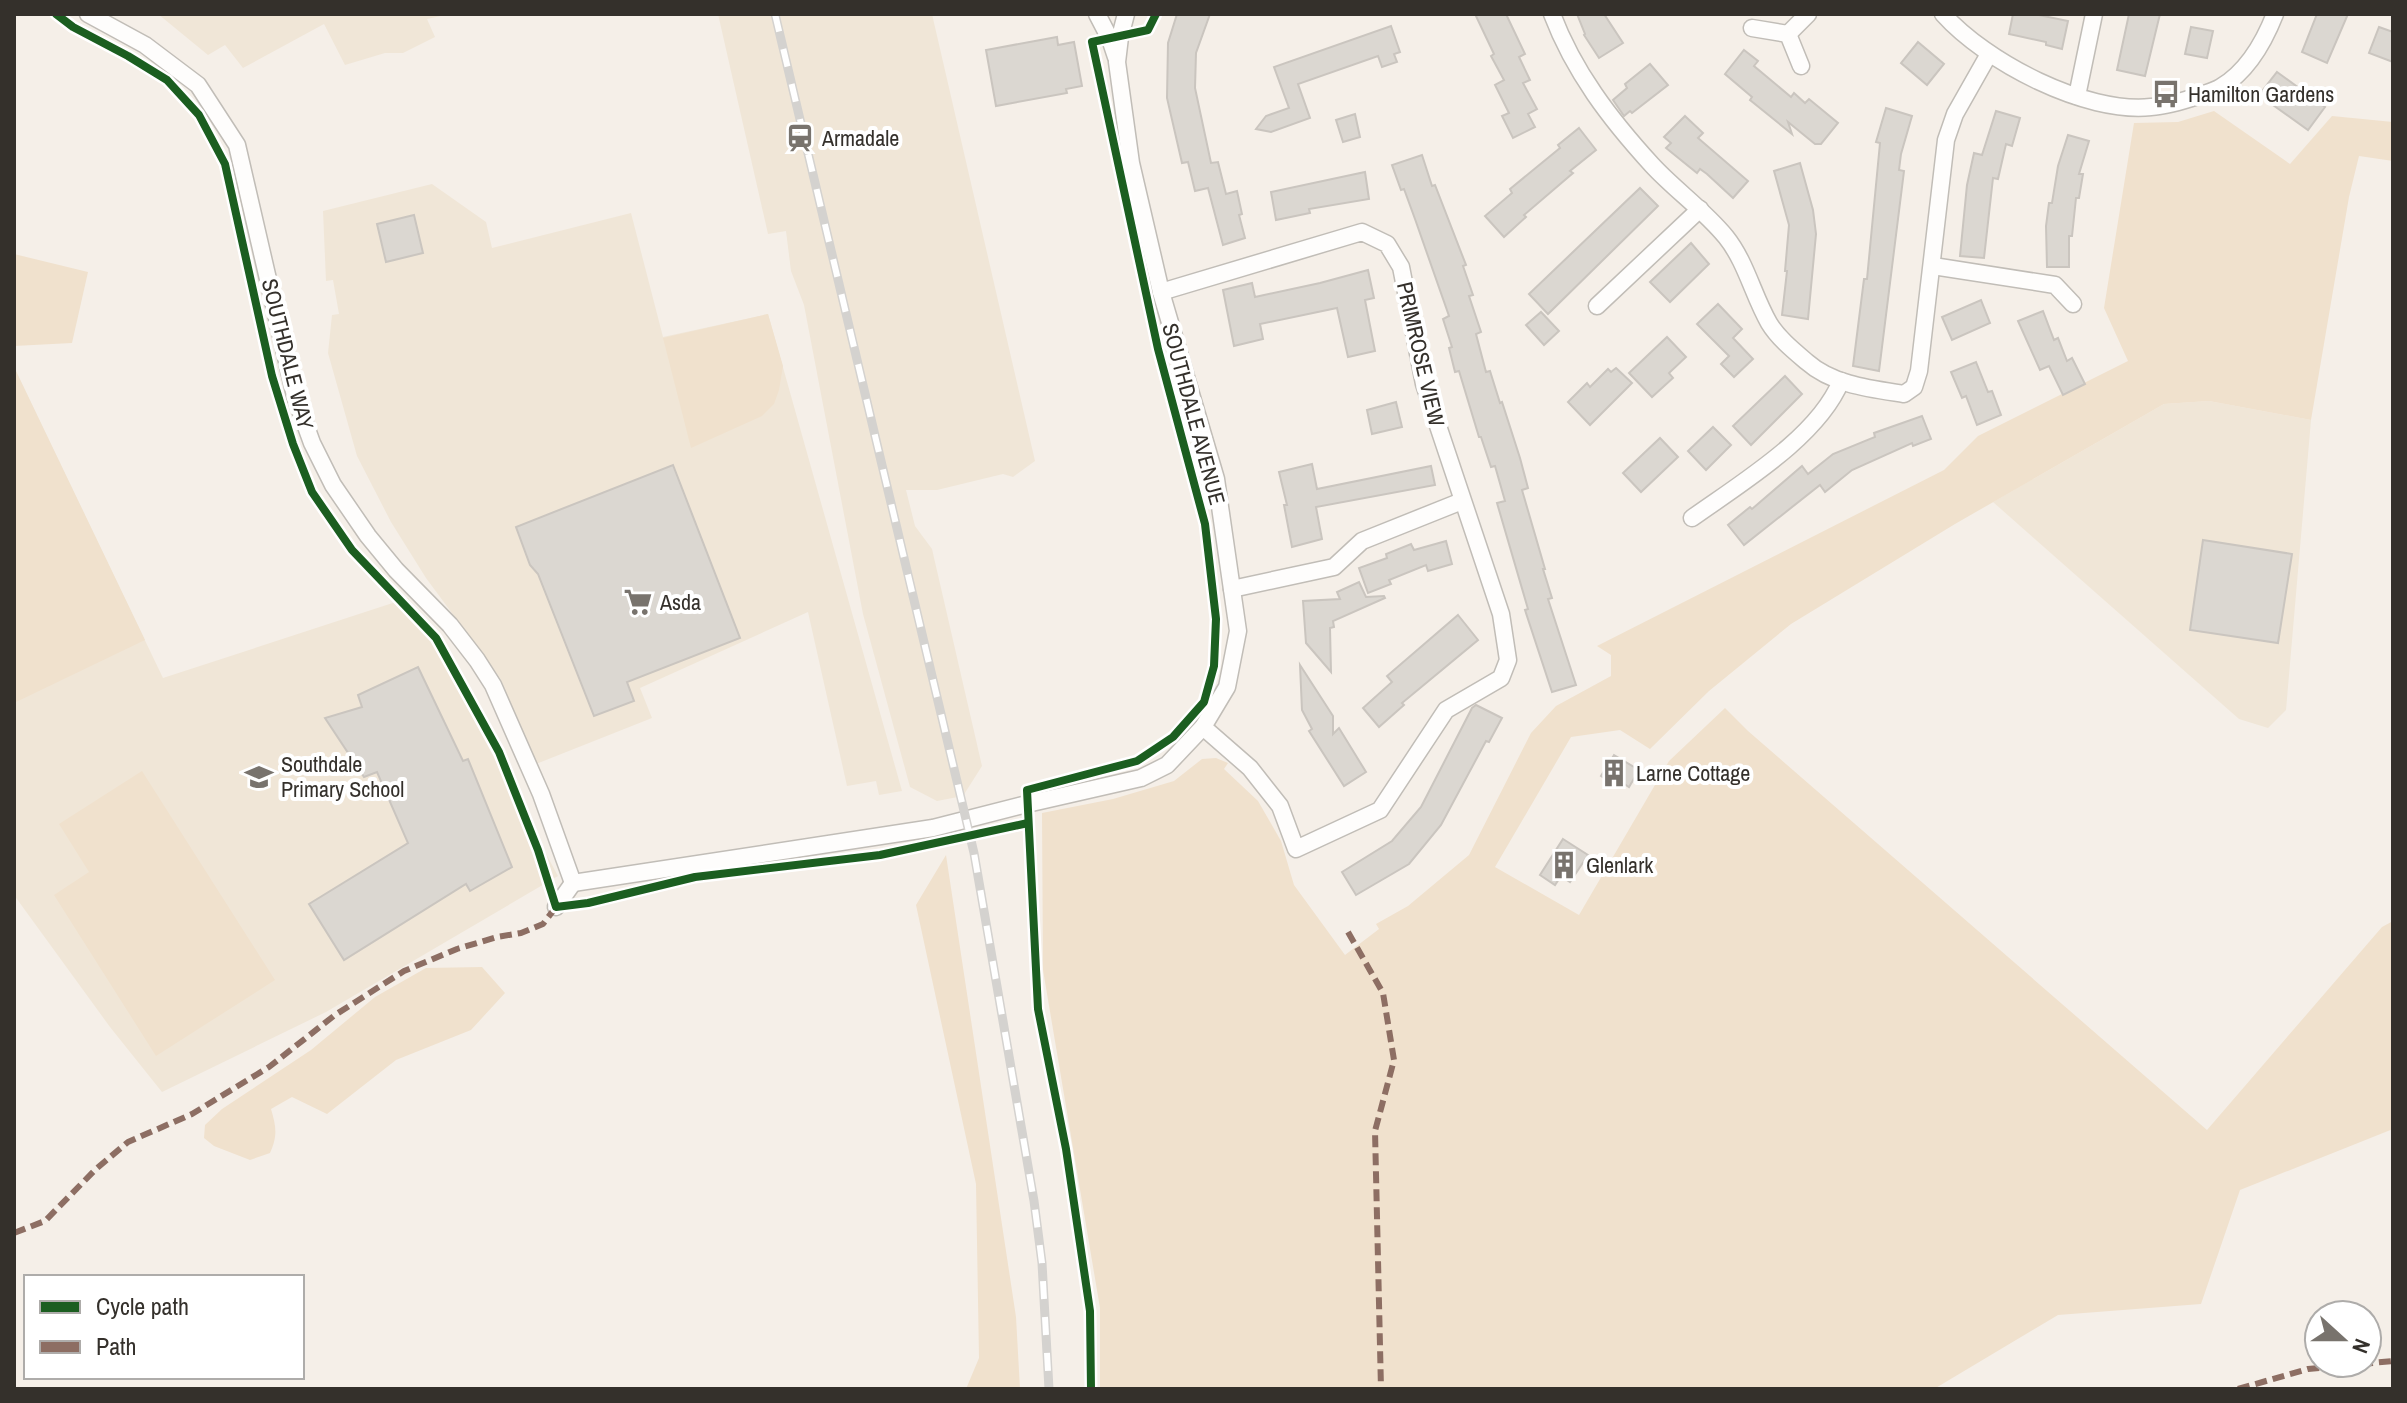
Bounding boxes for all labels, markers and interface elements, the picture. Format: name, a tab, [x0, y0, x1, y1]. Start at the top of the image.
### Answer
bus stop icon: Hamilton Gardens	[2151, 79, 2181, 109]
place label: Hamilton Gardens	[2188, 79, 2334, 109]
station icon: Armadale	[785, 123, 815, 153]
place label: Armadale	[821, 123, 899, 153]
street label: SOUTHDALE WAY	[255, 275, 321, 433]
street label: PRIMROSE VIEW	[1390, 279, 1452, 429]
street label: SOUTHDALE AVENUE	[1155, 320, 1233, 508]
supermarket icon: Asda	[623, 587, 653, 617]
place label: Asda	[659, 587, 701, 617]
place label: Southdale Primary School	[281, 749, 404, 804]
building icon: Larne Cottage	[1599, 758, 1629, 788]
place label: Larne Cottage	[1636, 758, 1750, 788]
school or university icon: Southdale Primary School	[244, 762, 274, 792]
building icon: Glenlark	[1549, 850, 1579, 880]
place label: Glenlark	[1586, 850, 1654, 880]
legend	[24, 1275, 304, 1379]
text: Cycle path	[96, 1290, 189, 1322]
north arrow	[2303, 1299, 2383, 1379]
text: Path	[96, 1330, 137, 1362]
text: N	[2345, 1335, 2378, 1358]

